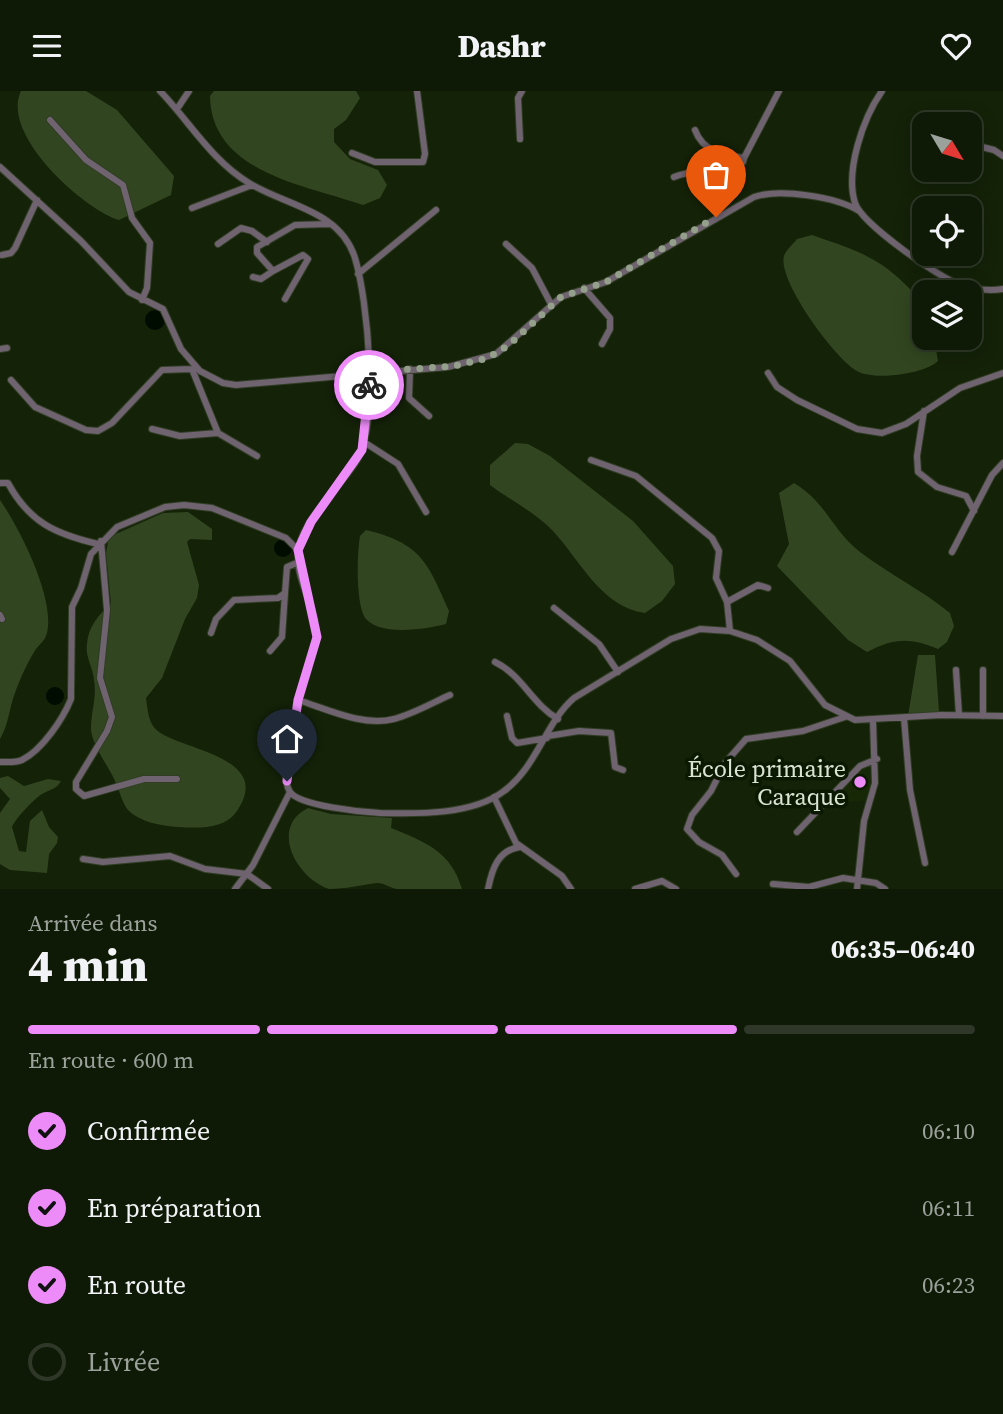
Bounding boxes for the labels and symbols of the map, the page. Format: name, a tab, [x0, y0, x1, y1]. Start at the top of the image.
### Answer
north arrow	[912, 112, 982, 182]
pin	[686, 145, 746, 217]
courier	[334, 350, 404, 420]
pin	[257, 709, 317, 781]
place label: École primaire Caraque	[687, 752, 846, 813]
marker: École primaire Caraque	[852, 774, 868, 790]

